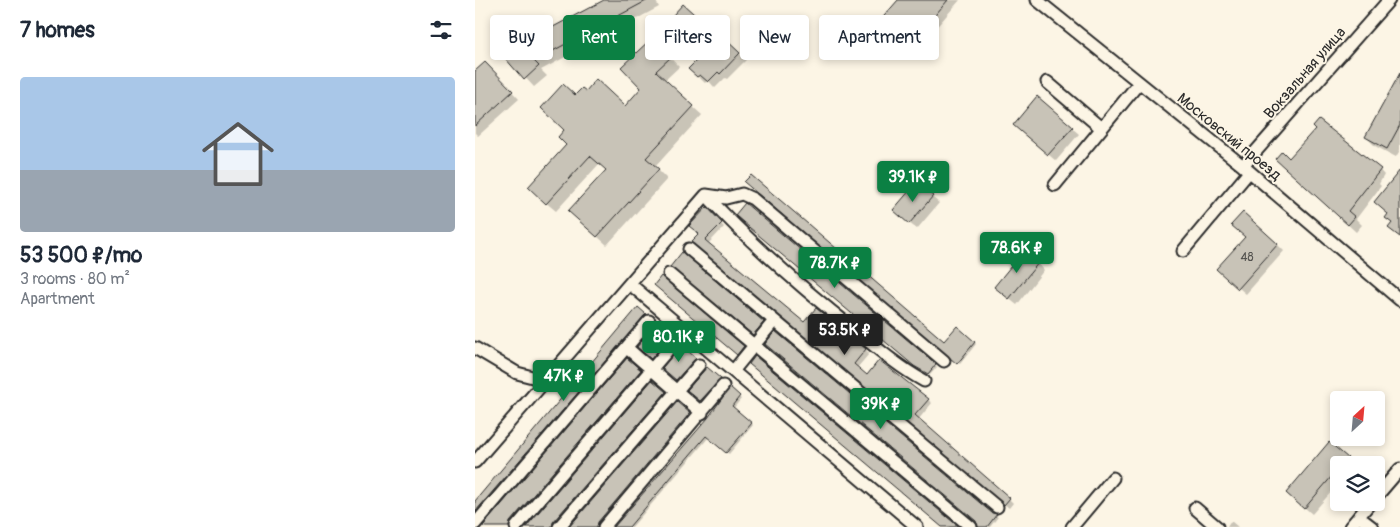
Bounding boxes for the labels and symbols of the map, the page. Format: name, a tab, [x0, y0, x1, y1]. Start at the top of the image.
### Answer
street label: Вокзальная улица	[1260, 23, 1350, 123]
street label: Московский проезд	[1173, 89, 1285, 185]
pin: 39.1K ₽	[867, 160, 959, 203]
pin: 78.6K ₽	[971, 232, 1063, 274]
pin: 78.7K ₽	[789, 246, 881, 289]
house number: 48	[1240, 250, 1254, 265]
pin: 53.5K ₽	[799, 314, 891, 356]
pin: 80.1K ₽	[633, 320, 725, 363]
pin: 47K ₽	[529, 360, 599, 402]
pin: 39K ₽	[846, 388, 916, 430]
north arrow	[1330, 391, 1385, 446]

